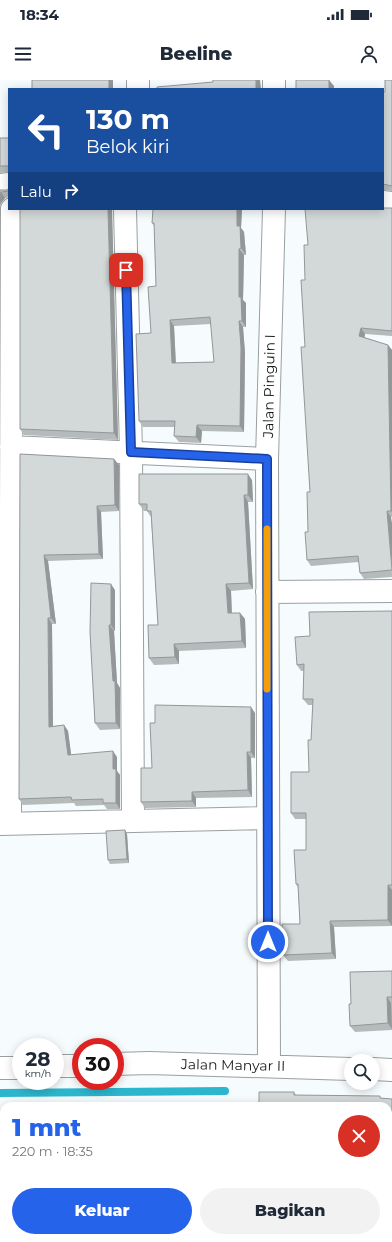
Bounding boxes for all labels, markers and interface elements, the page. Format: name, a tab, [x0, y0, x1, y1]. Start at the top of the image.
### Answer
text: 18:34	[20, 5, 59, 24]
icon: menu	[12, 43, 34, 65]
text: Beeline	[160, 43, 232, 65]
icon: person	[358, 43, 380, 65]
text: 130 m	[86, 102, 170, 136]
icon: left	[20, 104, 72, 156]
text: Belok kiri	[86, 136, 170, 158]
icon: right	[60, 180, 82, 202]
text: Lalu	[20, 182, 52, 201]
pin	[109, 253, 143, 287]
icon: arrive	[115, 259, 137, 281]
street label: Jalan Pinguin I	[259, 334, 279, 439]
position arrow	[247, 921, 289, 963]
speed limit sign: 30	[72, 1038, 124, 1090]
text: 28	[26, 1047, 51, 1071]
map controls	[344, 1054, 380, 1090]
button: search	[344, 1054, 380, 1090]
street label: Jalan Manyar II	[180, 1055, 285, 1075]
text: km/h	[25, 1067, 51, 1080]
text: 1 mnt	[12, 1113, 81, 1142]
button: close	[338, 1115, 380, 1157]
text: 220 m · 18:35	[12, 1143, 93, 1159]
button: Keluar	[12, 1188, 192, 1234]
button: Bagikan	[200, 1188, 380, 1234]

